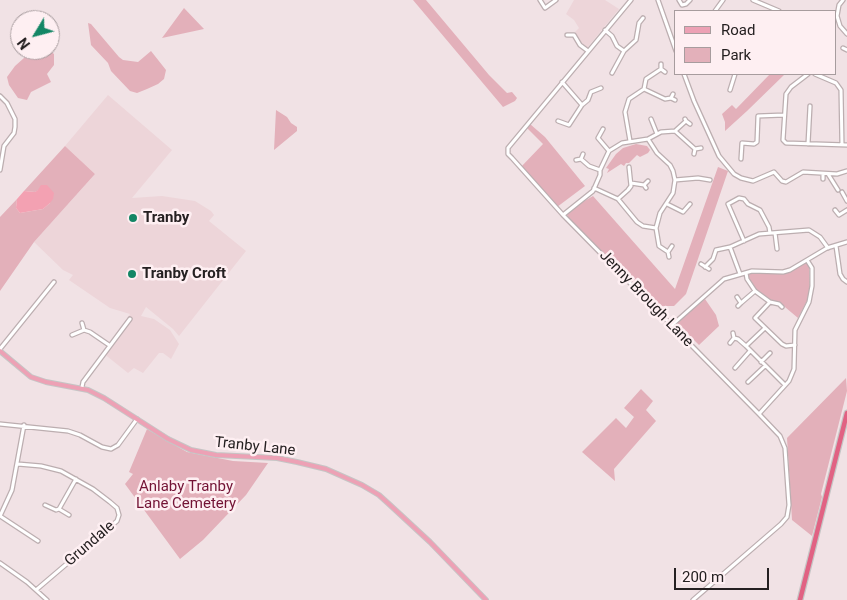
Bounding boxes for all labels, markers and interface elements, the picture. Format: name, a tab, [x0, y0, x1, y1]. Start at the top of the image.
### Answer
north arrow	[10, 10, 60, 60]
legend	[674, 10, 837, 75]
text: Road	[721, 21, 755, 39]
text: N	[14, 35, 33, 52]
text: Park	[721, 46, 751, 64]
place label: Tranby	[143, 209, 189, 227]
marker: Tranby	[127, 212, 139, 224]
street label: Jenny Brough Lane	[595, 247, 697, 351]
place label: Tranby Croft	[142, 265, 226, 283]
marker: Tranby Croft	[126, 268, 138, 280]
street label: Tranby Lane	[214, 434, 296, 460]
park label: Anlaby Tranby Lane Cemetery	[136, 478, 236, 513]
street label: Grundale	[61, 518, 119, 570]
scale bar	[677, 558, 772, 590]
text: 200 m	[682, 568, 724, 586]

